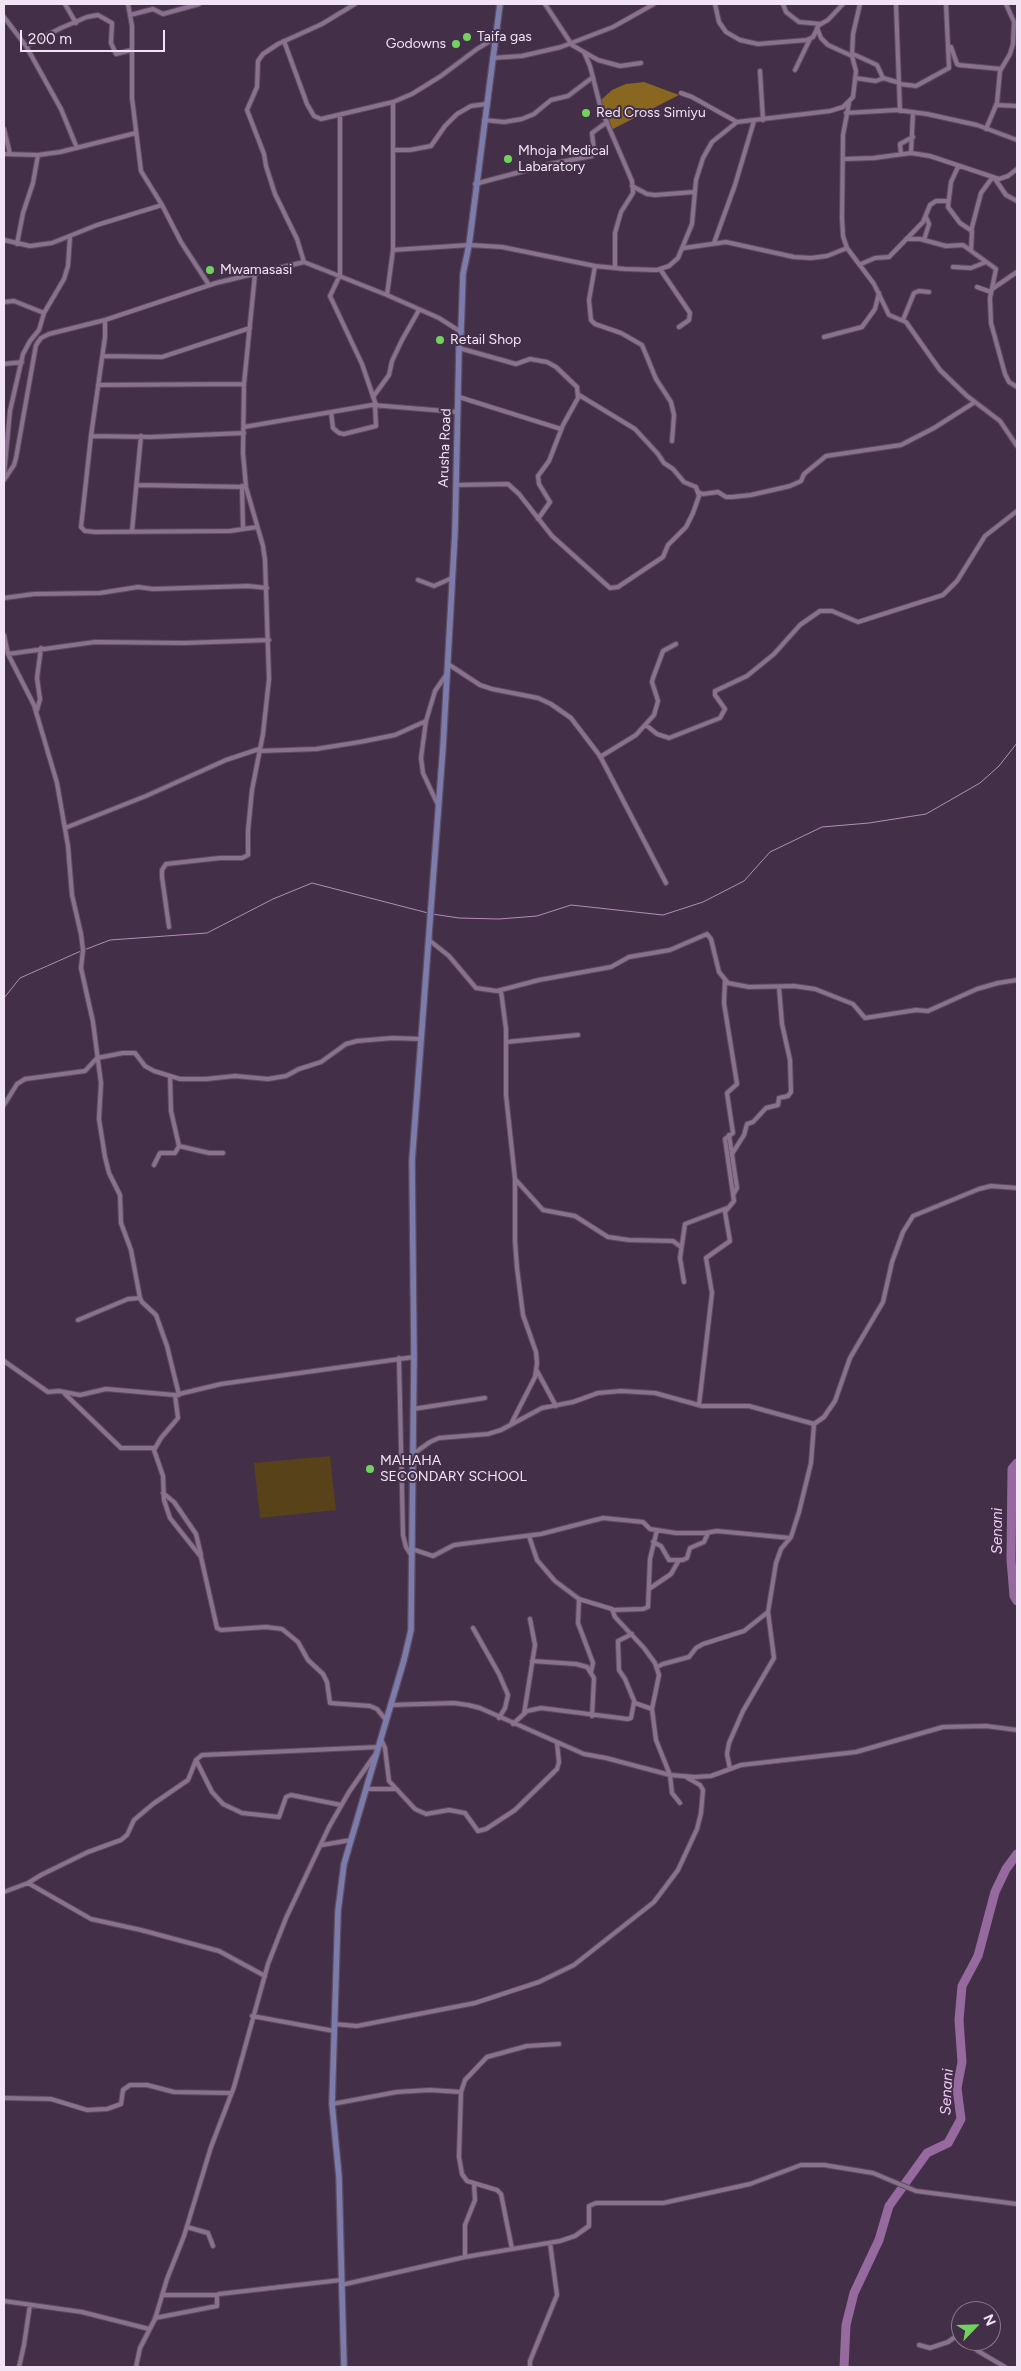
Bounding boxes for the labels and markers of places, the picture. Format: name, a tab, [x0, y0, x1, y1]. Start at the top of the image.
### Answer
place label: Taifa gas	[477, 29, 532, 45]
marker: Taifa gas	[461, 31, 473, 43]
place label: Godowns	[386, 36, 446, 52]
marker: Godowns	[450, 38, 462, 50]
place label: Red Cross Simiyu	[596, 105, 706, 121]
marker: Red Cross Simiyu	[580, 107, 592, 119]
place label: Mhoja Medical Labaratory	[518, 143, 609, 176]
marker: Mhoja Medical Labaratory	[502, 153, 514, 165]
place label: Mwamasasi	[220, 262, 292, 278]
marker: Mwamasasi	[204, 264, 216, 276]
place label: Retail Shop	[450, 332, 521, 348]
marker: Retail Shop	[434, 334, 446, 346]
place label: MAHAHA SECONDARY SCHOOL	[380, 1453, 527, 1485]
marker: MAHAHA SECONDARY SCHOOL	[364, 1463, 376, 1475]

